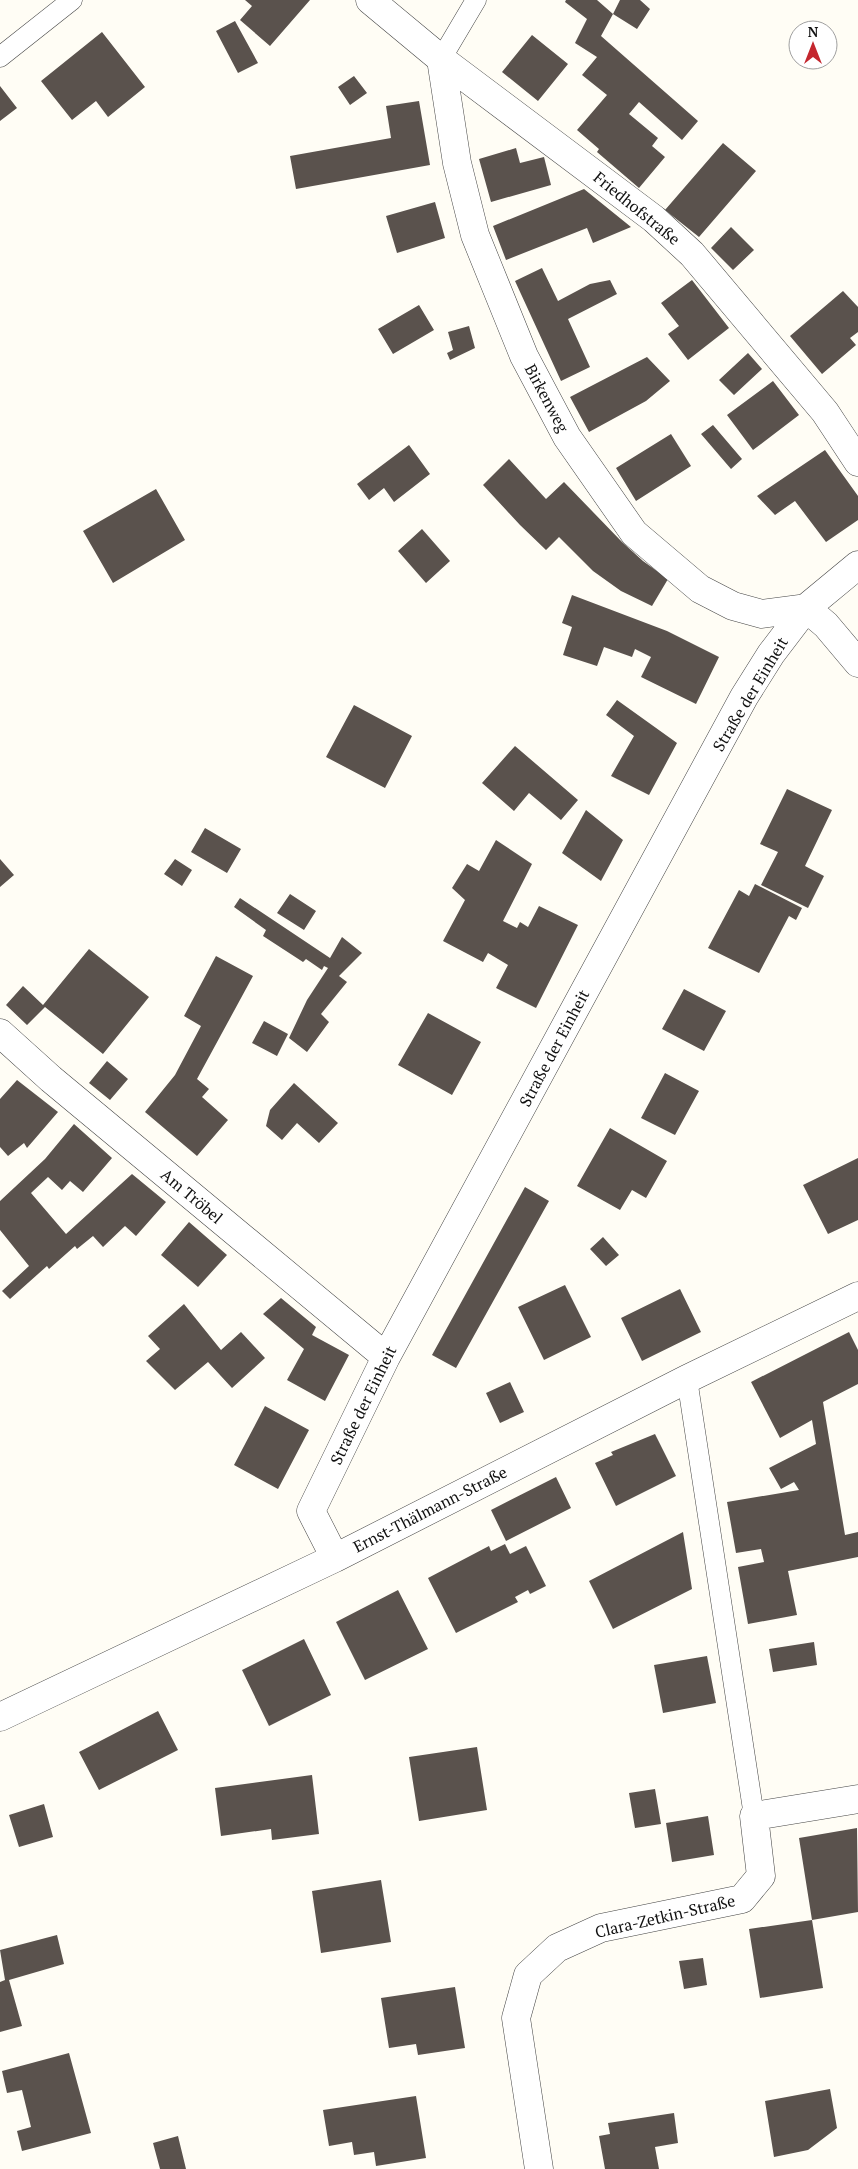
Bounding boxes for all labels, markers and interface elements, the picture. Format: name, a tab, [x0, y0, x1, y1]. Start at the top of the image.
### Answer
north arrow	[788, 20, 838, 70]
text: N	[808, 22, 819, 41]
street label: Friedhofstraße	[589, 166, 685, 250]
street label: Birkenweg	[520, 360, 574, 436]
street label: Straße der Einheit	[707, 633, 793, 755]
street label: Straße der Einheit	[514, 986, 594, 1110]
street label: Am Tröbel	[156, 1164, 228, 1229]
street label: Straße der Einheit	[325, 1342, 401, 1468]
street label: Ernst-Thälmann-Straße	[349, 1461, 511, 1557]
street label: Clara-Zetkin-Straße	[593, 1889, 737, 1943]

